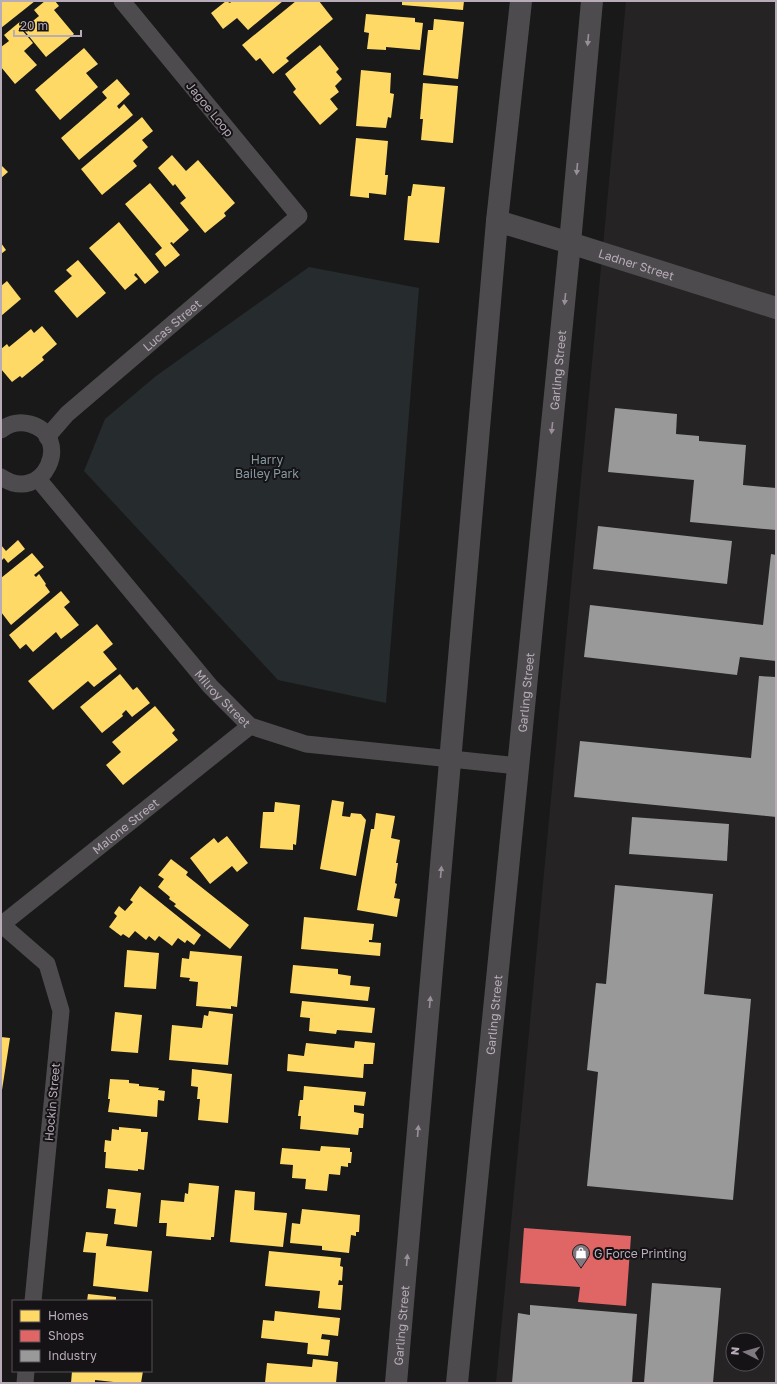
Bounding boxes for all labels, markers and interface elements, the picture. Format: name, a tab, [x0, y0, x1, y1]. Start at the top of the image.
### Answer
scale bar	[14, 12, 81, 38]
text: 20 m	[20, 18, 48, 33]
one-way arrow	[585, 34, 592, 46]
street label: Jagoe Loop	[183, 78, 237, 140]
one-way arrow	[574, 163, 580, 175]
street label: Ladner Street	[597, 245, 677, 283]
one-way arrow	[561, 293, 568, 305]
street label: Lucas Street	[139, 295, 204, 354]
street label: Garling Street	[546, 329, 569, 411]
one-way arrow	[548, 422, 555, 434]
park label: Harry Bailey Park	[235, 452, 299, 481]
street label: Garling Street	[514, 651, 537, 733]
street label: Milroy Street	[192, 666, 254, 730]
street label: Malone Street	[89, 794, 162, 857]
one-way arrow	[438, 866, 444, 878]
street label: Garling Street	[482, 974, 505, 1056]
one-way arrow	[426, 995, 433, 1008]
street label: Hockin Street	[41, 1062, 63, 1142]
one-way arrow	[415, 1125, 421, 1137]
shop icon: G Force Printing	[571, 1243, 591, 1268]
place label: G Force Printing	[594, 1246, 687, 1261]
one-way arrow	[403, 1254, 410, 1267]
street label: Garling Street	[390, 1284, 412, 1366]
legend	[12, 1300, 152, 1372]
text: Homes	[48, 1308, 88, 1323]
text: Shops	[48, 1328, 84, 1343]
north arrow	[725, 1332, 765, 1372]
text: N	[728, 1346, 741, 1356]
text: Industry	[48, 1348, 97, 1363]

